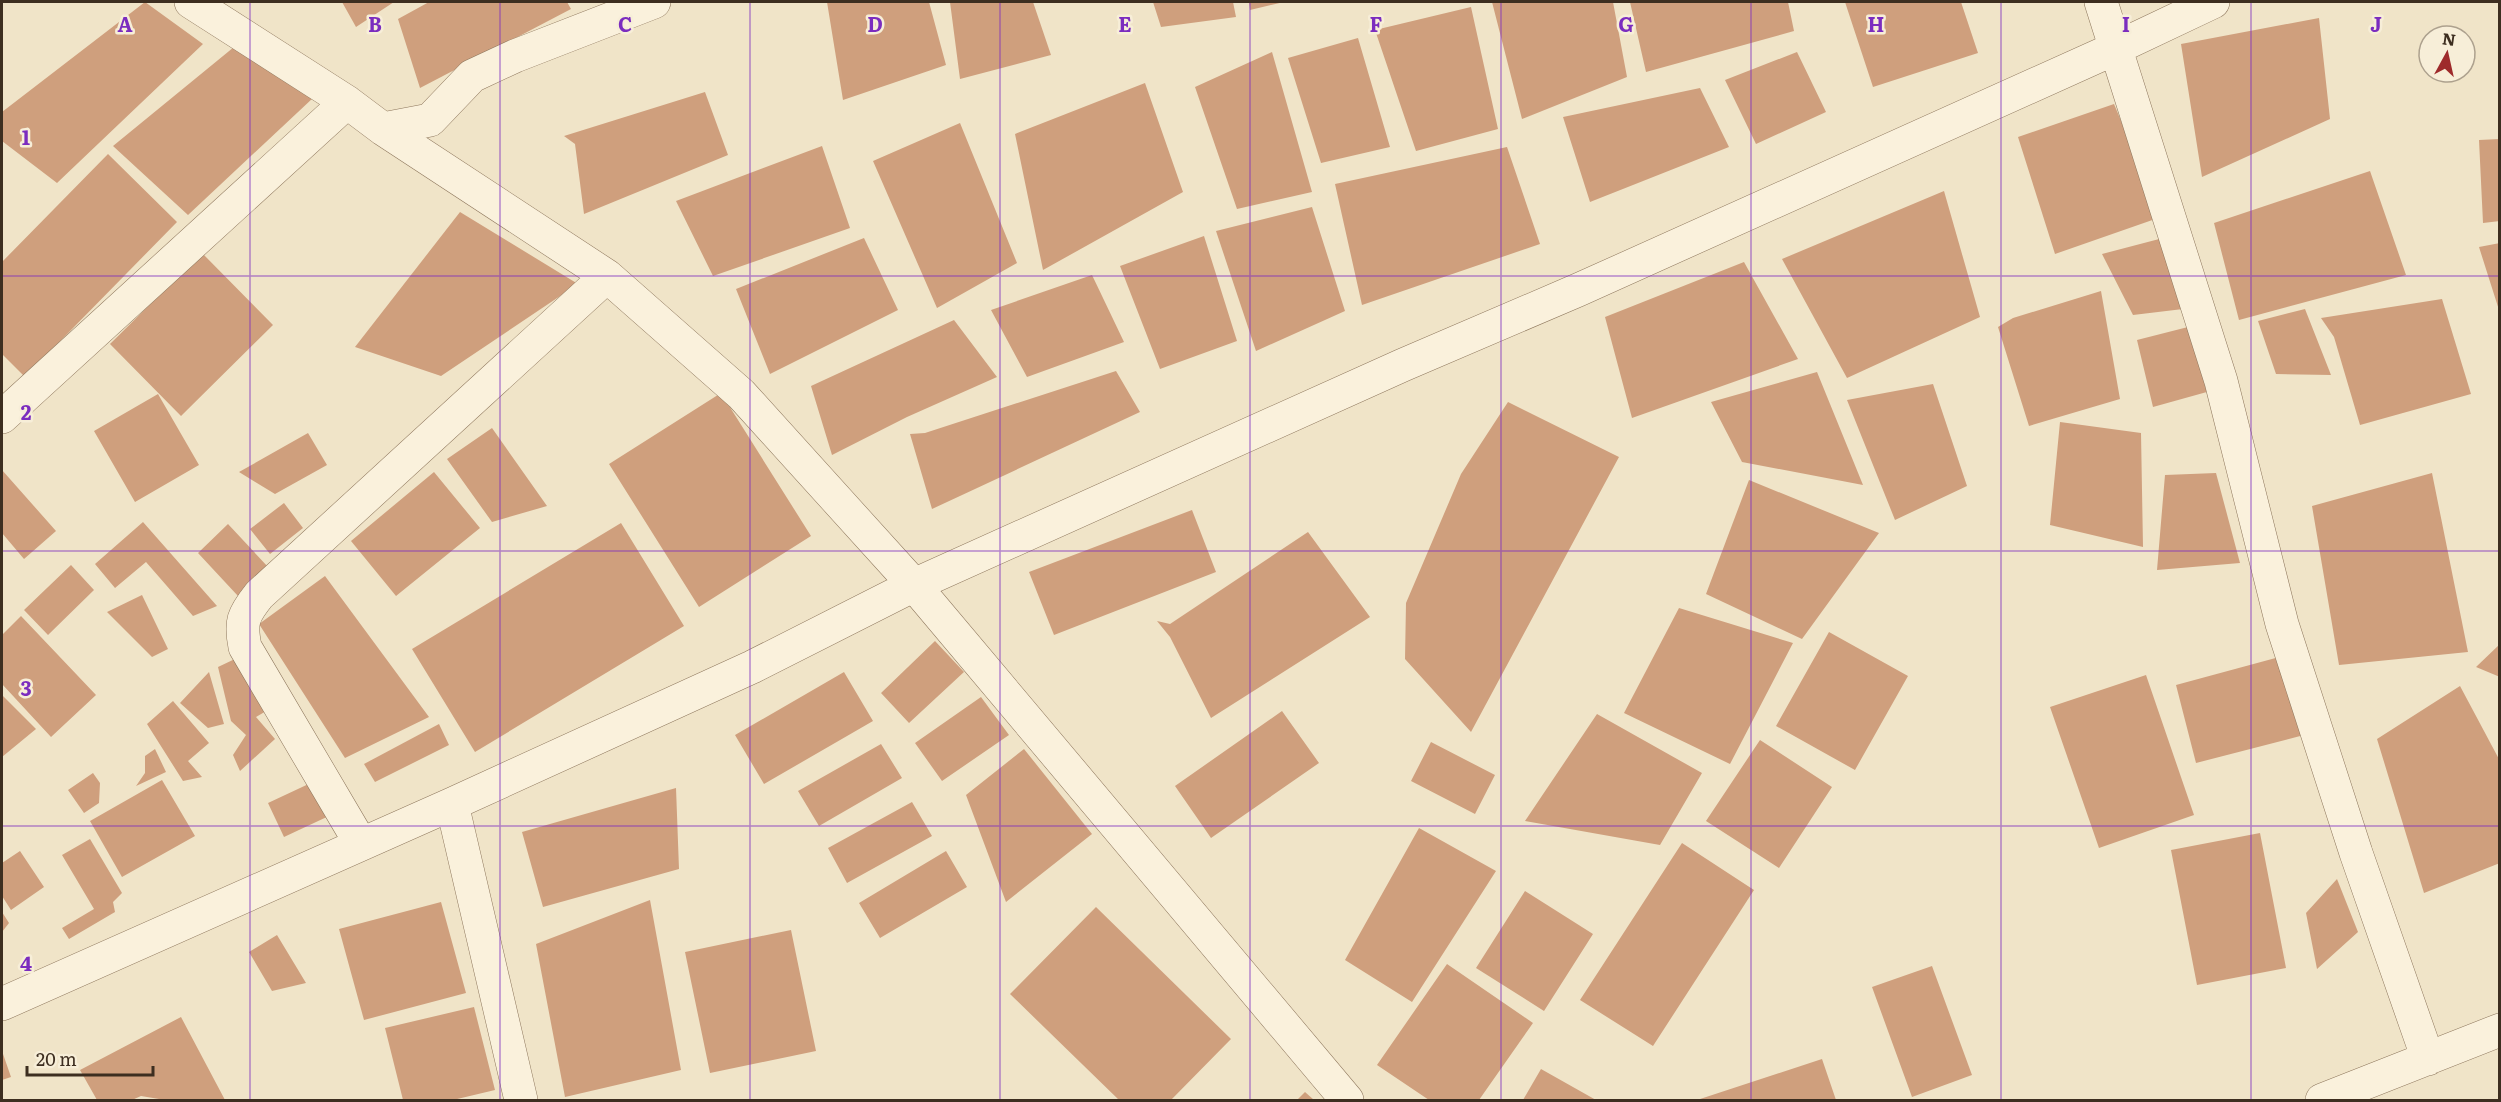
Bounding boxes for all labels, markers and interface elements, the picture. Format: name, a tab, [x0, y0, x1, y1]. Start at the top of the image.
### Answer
text: A	[117, 8, 133, 38]
text: B	[368, 8, 382, 38]
text: C	[618, 8, 632, 38]
text: D	[867, 8, 883, 38]
text: E	[1118, 8, 1132, 38]
text: F	[1370, 8, 1383, 38]
text: G	[1618, 8, 1634, 38]
text: H	[1868, 8, 1884, 38]
text: I	[2122, 8, 2130, 38]
text: J	[2370, 8, 2382, 38]
north arrow	[2417, 24, 2477, 84]
text: N	[2441, 25, 2458, 51]
text: 1	[22, 121, 30, 151]
text: 2	[21, 396, 32, 426]
text: 3	[20, 672, 32, 702]
text: 4	[20, 947, 32, 977]
scale bar	[27, 1039, 153, 1077]
text: 20 m	[36, 1045, 77, 1072]

